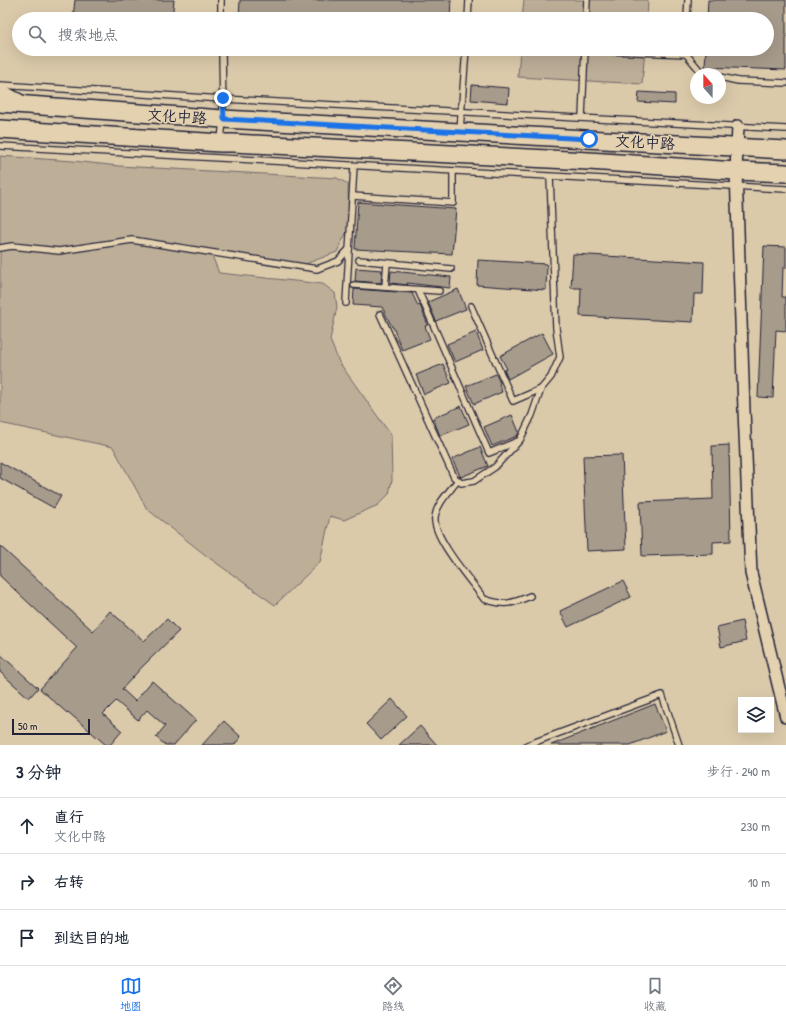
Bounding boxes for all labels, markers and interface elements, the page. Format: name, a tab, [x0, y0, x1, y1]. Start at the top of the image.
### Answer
search box	[12, 12, 774, 56]
icon: search	[26, 23, 48, 45]
text: 搜索地点	[58, 24, 118, 45]
north arrow	[690, 68, 726, 104]
route end	[214, 89, 232, 107]
street label: 文化中路	[146, 103, 208, 129]
route start	[580, 130, 598, 148]
street label: 文化中路	[614, 130, 676, 154]
map controls	[738, 697, 774, 733]
button: layers	[738, 697, 774, 733]
scale bar	[12, 717, 90, 736]
text: 50 m	[18, 719, 38, 733]
text: 3 分钟	[16, 760, 62, 783]
text: 步行 · 240 m	[707, 762, 770, 780]
text: 直行	[54, 806, 84, 827]
icon: ahead	[16, 815, 38, 837]
text: 230 m	[740, 817, 770, 835]
text: 文化中路	[54, 827, 106, 845]
icon: right	[16, 871, 38, 893]
text: 右转	[54, 871, 84, 892]
text: 10 m	[748, 873, 770, 891]
icon: arrive	[16, 927, 38, 949]
text: 到达目的地	[54, 927, 129, 948]
tab: 地图	[120, 975, 142, 1013]
tab: 路线	[382, 975, 404, 1013]
tab: 收藏	[644, 975, 666, 1013]

